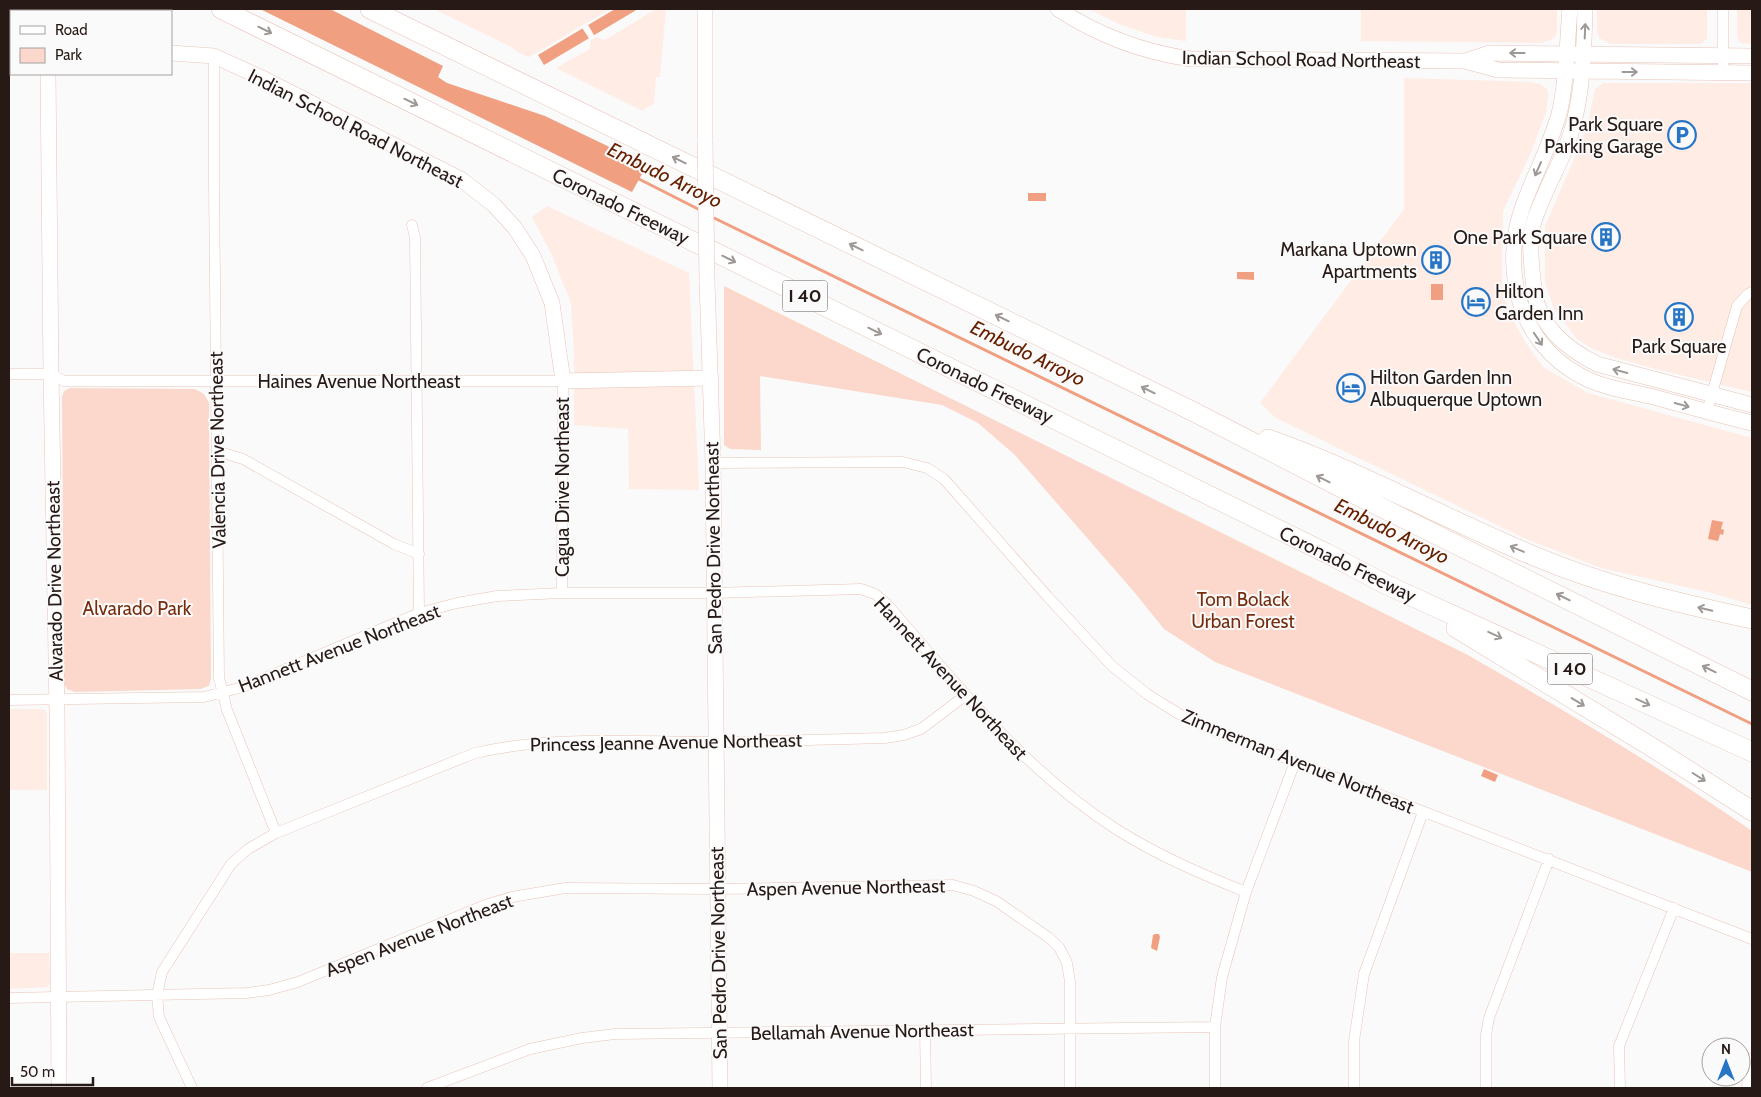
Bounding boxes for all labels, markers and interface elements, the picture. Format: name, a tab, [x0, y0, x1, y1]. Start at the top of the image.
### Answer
legend	[10, 10, 172, 75]
text: Road	[55, 21, 88, 39]
one-way arrow	[1580, 23, 1589, 39]
one-way arrow	[257, 26, 272, 35]
text: Park	[55, 46, 82, 64]
street label: Indian School Road Northeast	[1182, 46, 1421, 73]
one-way arrow	[1509, 48, 1526, 58]
street label: Indian School Road Northeast	[244, 64, 468, 193]
one-way arrow	[1622, 67, 1638, 77]
one-way arrow	[403, 98, 418, 107]
place label: Park Square Parking Garage	[1544, 113, 1663, 158]
parking icon: Park Square Parking Garage	[1667, 120, 1697, 150]
water label: Embudo Arroyo	[604, 137, 726, 213]
one-way arrow	[672, 155, 687, 164]
one-way arrow	[1533, 161, 1543, 176]
street label: Coronado Freeway	[549, 163, 693, 250]
building icon: One Park Square	[1591, 222, 1621, 252]
place label: One Park Square	[1453, 226, 1587, 249]
place label: Markana Uptown Apartments	[1280, 238, 1417, 283]
one-way arrow	[849, 242, 864, 251]
building icon: Markana Uptown Apartments	[1421, 245, 1451, 275]
one-way arrow	[721, 255, 736, 264]
road number: I 40	[782, 280, 828, 312]
place label: Hilton Garden Inn	[1495, 280, 1584, 325]
hotel icon: Hilton Garden Inn	[1461, 287, 1491, 317]
building icon: Park Square	[1664, 302, 1694, 332]
one-way arrow	[995, 313, 1010, 323]
water label: Embudo Arroyo	[967, 315, 1089, 391]
one-way arrow	[867, 327, 882, 336]
one-way arrow	[1533, 332, 1543, 346]
place label: Park Square	[1632, 335, 1727, 358]
street label: Coronado Freeway	[913, 342, 1057, 429]
street label: Valencia Drive Northeast	[204, 351, 231, 549]
place label: Hilton Garden Inn Albuquerque Uptown	[1370, 366, 1542, 411]
one-way arrow	[1613, 366, 1629, 376]
street label: Haines Avenue Northeast	[258, 370, 461, 393]
hotel icon: Hilton Garden Inn Albuquerque Uptown	[1336, 373, 1366, 403]
one-way arrow	[1141, 385, 1156, 394]
street label: Cagua Drive Northeast	[551, 396, 574, 577]
one-way arrow	[1673, 401, 1689, 410]
street label: San Pedro Drive Northeast	[700, 441, 727, 655]
one-way arrow	[1316, 474, 1331, 483]
street label: Alvarado Drive Northeast	[41, 480, 68, 682]
water label: Embudo Arroyo	[1331, 493, 1453, 569]
street label: Coronado Freeway	[1276, 521, 1420, 608]
one-way arrow	[1510, 543, 1525, 553]
park label: Tom Bolack Urban Forest	[1191, 588, 1295, 633]
street label: Hannett Avenue Northeast	[869, 592, 1033, 765]
one-way arrow	[1556, 592, 1571, 601]
park label: Alvarado Park	[83, 597, 192, 620]
street label: Hannett Avenue Northeast	[235, 599, 444, 698]
one-way arrow	[1697, 604, 1713, 613]
one-way arrow	[1487, 630, 1502, 640]
road number: I 40	[1548, 654, 1592, 684]
one-way arrow	[1701, 664, 1716, 674]
one-way arrow	[1570, 698, 1584, 708]
one-way arrow	[1635, 698, 1650, 708]
street label: Zimmerman Avenue Northeast	[1179, 704, 1418, 819]
street label: Princess Jeanne Avenue Northeast	[530, 729, 803, 756]
one-way arrow	[1692, 771, 1706, 782]
street label: San Pedro Drive Northeast	[705, 846, 732, 1060]
street label: Aspen Avenue Northeast	[746, 874, 946, 901]
street label: Aspen Avenue Northeast	[322, 889, 517, 982]
street label: Bellamah Avenue Northeast	[750, 1018, 974, 1045]
north arrow	[1701, 1037, 1751, 1087]
text: N	[1721, 1040, 1731, 1058]
scale bar	[12, 1054, 94, 1086]
text: 50 m	[20, 1063, 55, 1081]

